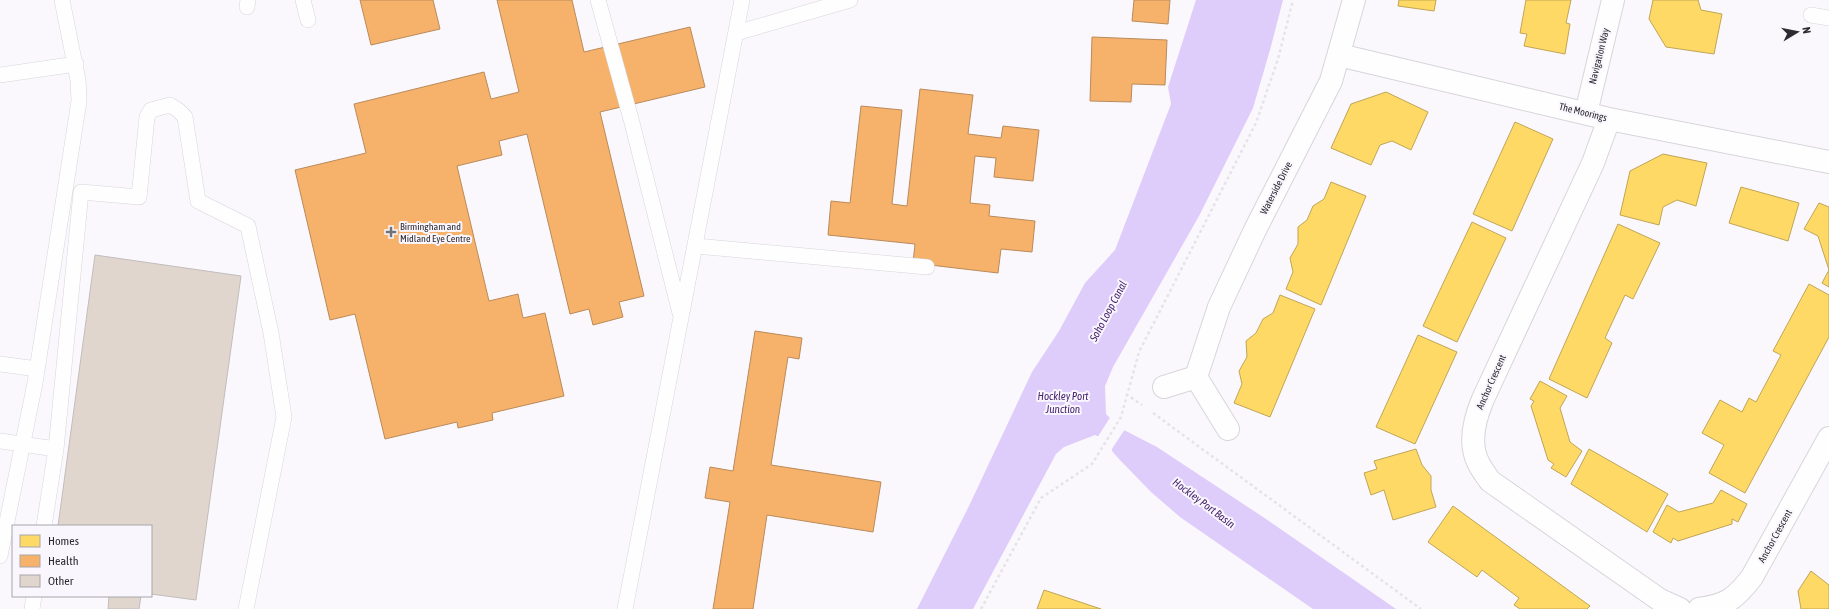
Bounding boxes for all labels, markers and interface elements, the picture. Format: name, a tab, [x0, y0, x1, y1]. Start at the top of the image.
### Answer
north arrow	[1777, 12, 1817, 52]
text: N	[1800, 26, 1813, 35]
street label: Navigation Way	[1587, 27, 1611, 85]
street label: The Moorings	[1558, 101, 1609, 123]
street label: Waterside Drive	[1258, 159, 1294, 216]
place label: Birmingham and Midland Eye Centre	[400, 221, 471, 244]
marker: Birmingham and Midland Eye Centre	[385, 226, 397, 238]
water label: Soho Loop Canal	[1087, 279, 1129, 344]
street label: Anchor Crescent	[1474, 353, 1508, 411]
water label: Hockley Port Junction	[1038, 390, 1089, 415]
water label: Hockley Port Basin	[1171, 476, 1238, 531]
street label: Anchor Crescent	[1756, 508, 1794, 564]
legend	[12, 525, 152, 597]
text: Homes	[48, 534, 79, 548]
text: Health	[48, 554, 78, 568]
text: Other	[48, 574, 74, 588]

